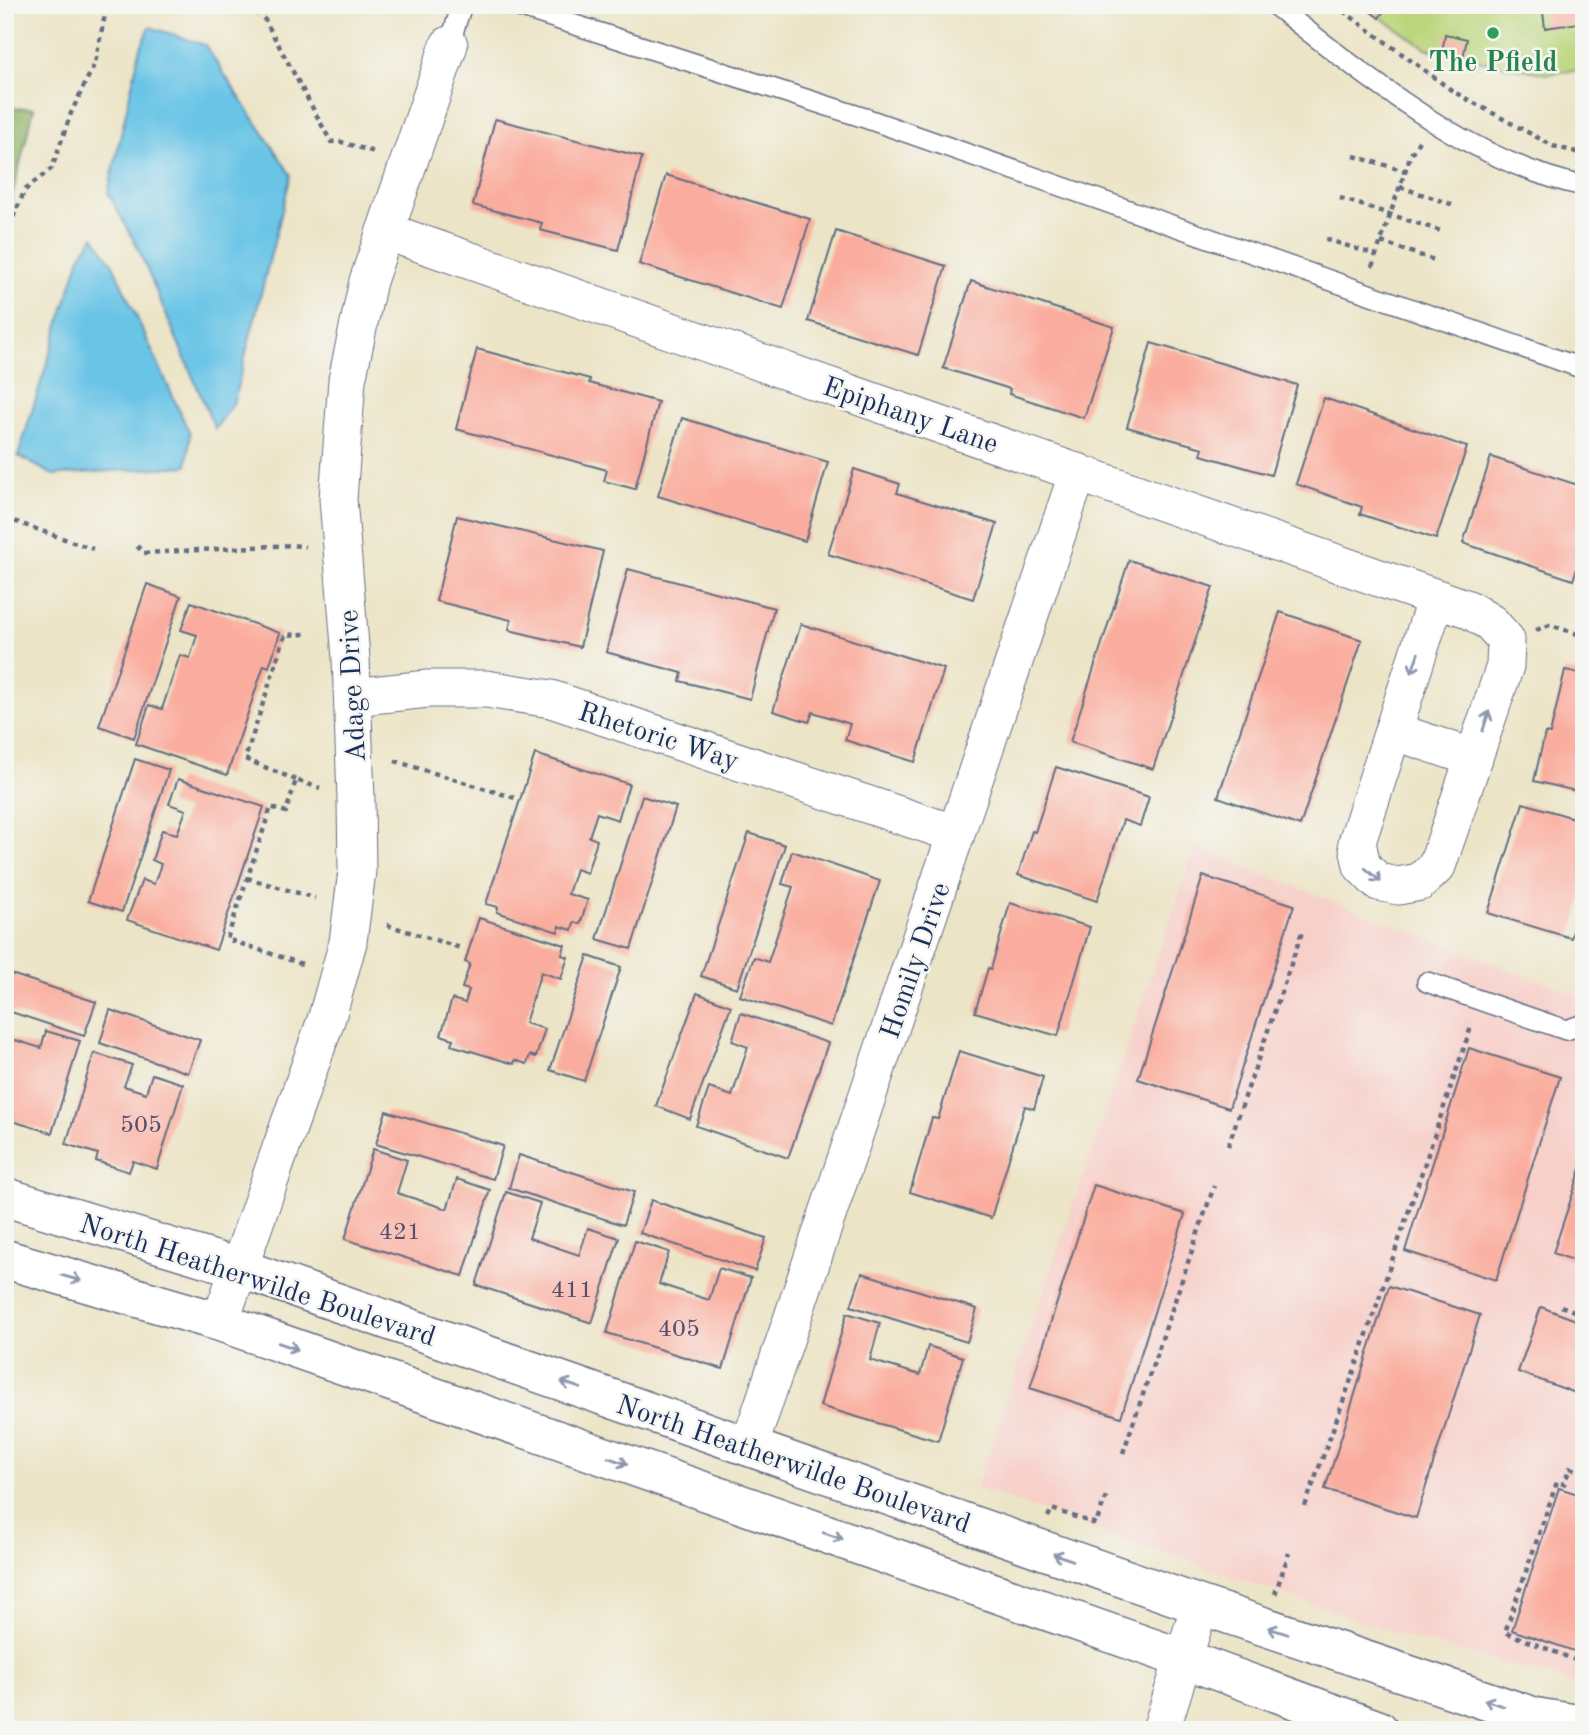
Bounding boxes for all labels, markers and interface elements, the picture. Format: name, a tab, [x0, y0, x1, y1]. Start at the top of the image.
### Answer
marker: The Pfield	[1485, 25, 1501, 41]
place label: The Pfield	[1428, 50, 1558, 78]
street label: Epiphany Lane	[819, 374, 1001, 460]
street label: Adage Drive	[336, 609, 372, 763]
one-way arrow	[1408, 651, 1420, 673]
street label: Rhetoric Way	[574, 699, 742, 777]
one-way arrow	[1481, 710, 1494, 732]
one-way arrow	[1364, 867, 1382, 883]
street label: Homily Drive	[877, 879, 957, 1043]
house number: 505	[120, 1114, 162, 1138]
street label: North Heatherwilde Boulevard	[76, 1211, 439, 1353]
house number: 421	[379, 1221, 421, 1245]
one-way arrow	[59, 1272, 81, 1285]
house number: 411	[551, 1279, 593, 1303]
house number: 405	[658, 1318, 700, 1342]
one-way arrow	[276, 1341, 298, 1353]
one-way arrow	[560, 1377, 582, 1390]
street label: North Heatherwilde Boulevard	[612, 1392, 974, 1540]
one-way arrow	[607, 1456, 629, 1468]
one-way arrow	[822, 1530, 844, 1543]
one-way arrow	[1052, 1550, 1074, 1563]
one-way arrow	[1267, 1624, 1289, 1637]
one-way arrow	[1483, 1696, 1505, 1709]

